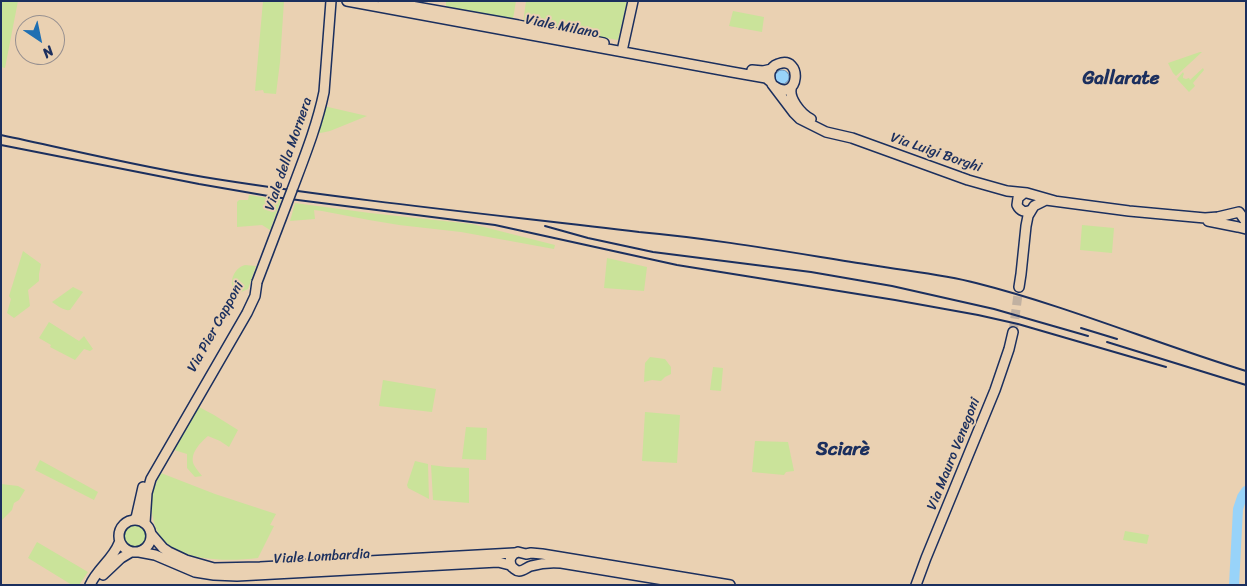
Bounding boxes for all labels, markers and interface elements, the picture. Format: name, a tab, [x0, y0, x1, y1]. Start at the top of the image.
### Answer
street label: Viale Milano	[524, 12, 600, 42]
north arrow	[15, 15, 65, 65]
text: N	[37, 39, 59, 65]
district label: Gallarate	[1082, 68, 1160, 90]
street label: Viale della Mornera	[262, 95, 316, 213]
street label: Via Luigi Borghi	[888, 130, 984, 176]
street label: Via Pier Capponi	[184, 279, 248, 375]
street label: Via Mauro Venegoni	[924, 395, 984, 513]
district label: Sciarè	[816, 439, 870, 461]
street label: Viale Lombardia	[273, 546, 371, 568]

